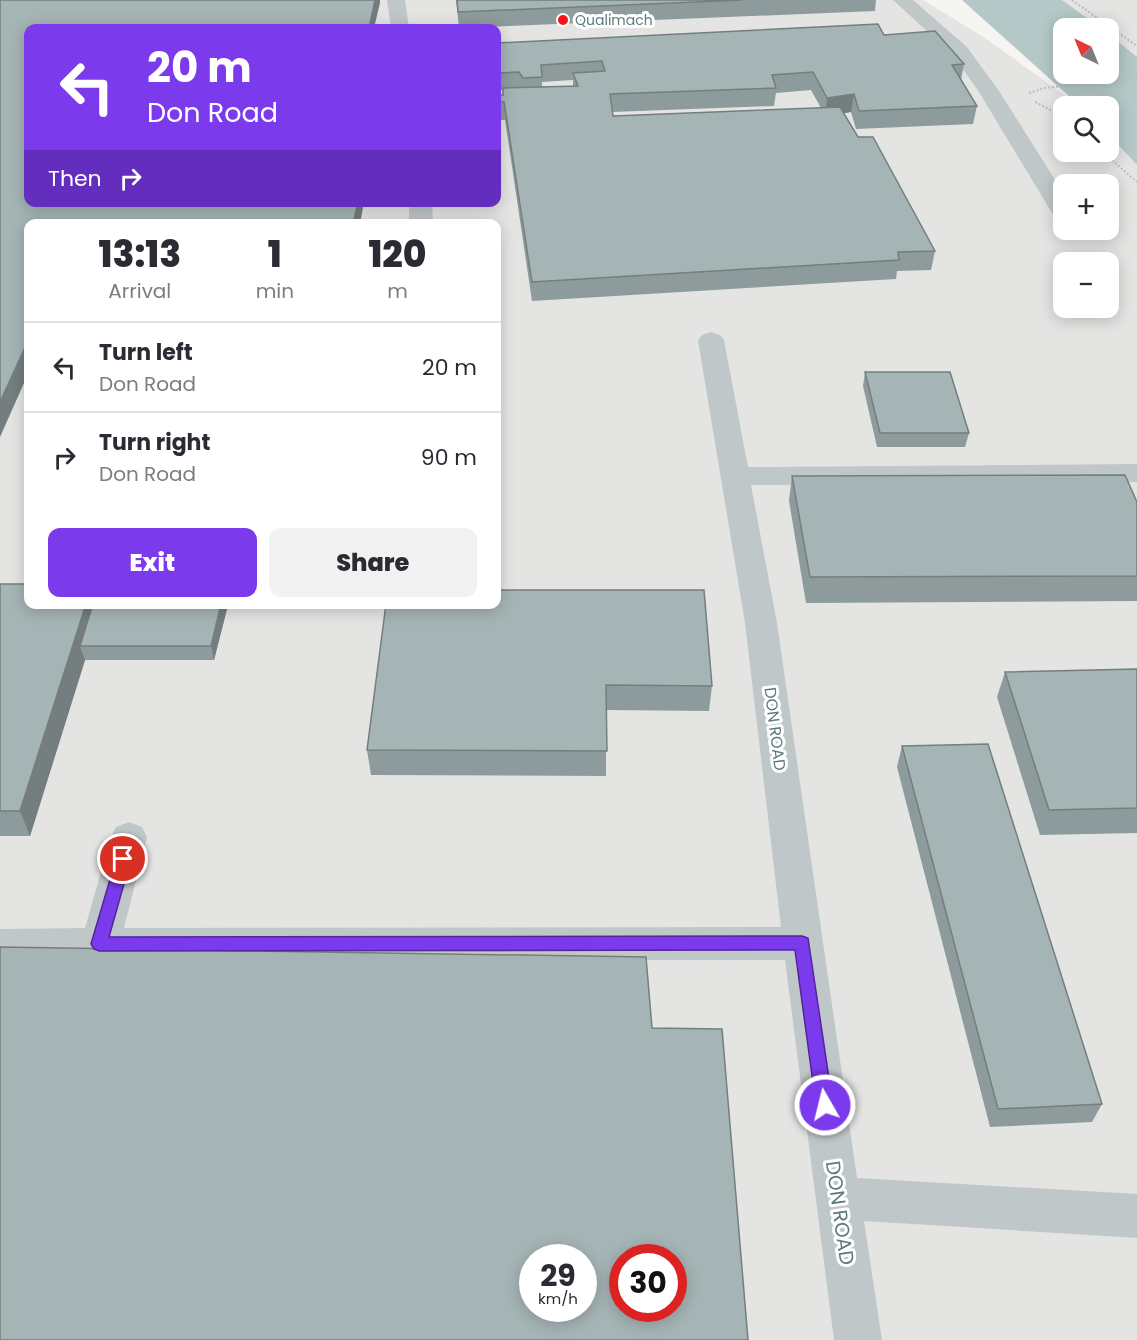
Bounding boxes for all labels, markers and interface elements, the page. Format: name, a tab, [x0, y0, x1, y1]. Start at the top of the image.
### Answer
place label: Qualimach	[575, 10, 653, 30]
marker: Qualimach	[556, 13, 570, 27]
north arrow	[1053, 18, 1119, 84]
map controls	[1053, 18, 1119, 318]
text: 20 m	[147, 38, 252, 97]
icon: left	[48, 48, 126, 126]
text: Don Road	[147, 94, 278, 131]
button: search	[1053, 96, 1119, 162]
icon: right	[114, 162, 147, 195]
text: Then	[48, 163, 102, 194]
button: +	[1053, 174, 1119, 240]
text: 13:13	[98, 229, 181, 280]
text: 1	[268, 229, 282, 280]
text: 120	[368, 229, 427, 280]
button: −	[1053, 252, 1119, 318]
text: Arrival	[108, 277, 171, 305]
text: min	[256, 277, 294, 305]
text: m	[387, 277, 408, 305]
text: Turn left	[99, 337, 193, 368]
icon: left	[48, 351, 81, 384]
text: 20 m	[422, 352, 477, 383]
text: Don Road	[99, 370, 196, 398]
text: Turn right	[99, 427, 210, 458]
icon: right	[48, 441, 81, 474]
text: 90 m	[421, 442, 477, 473]
text: Don Road	[99, 460, 196, 488]
button: Exit	[48, 528, 257, 597]
button: Share	[269, 528, 477, 597]
street label: DON ROAD	[758, 686, 792, 772]
pin	[97, 833, 148, 884]
icon: arrive	[106, 842, 139, 875]
position arrow	[793, 1073, 857, 1137]
street label: DON ROAD	[819, 1159, 861, 1267]
speed limit sign: 30	[609, 1244, 687, 1322]
text: 29	[540, 1254, 576, 1297]
text: km/h	[538, 1288, 578, 1309]

